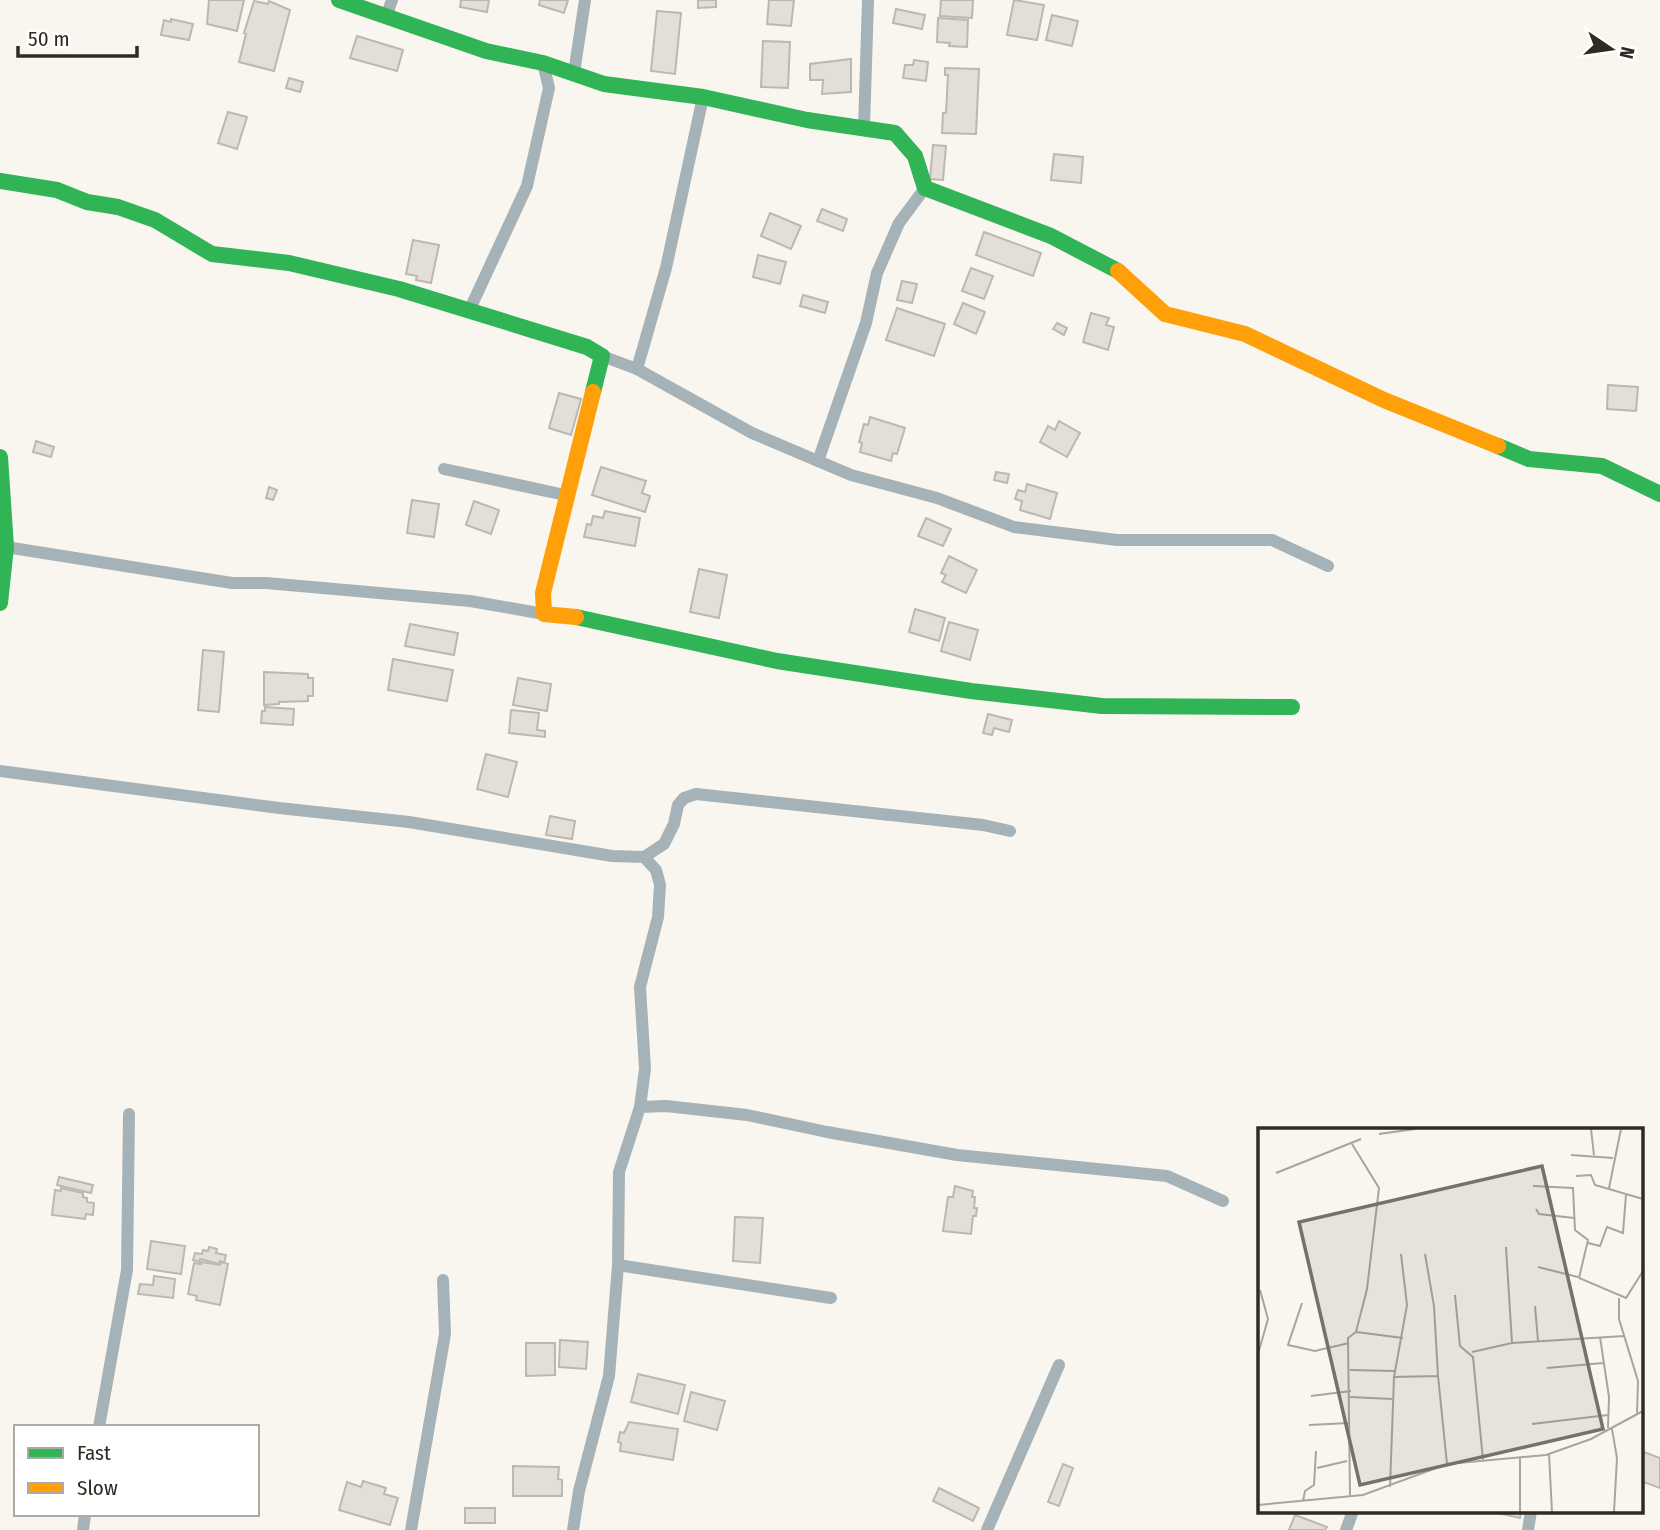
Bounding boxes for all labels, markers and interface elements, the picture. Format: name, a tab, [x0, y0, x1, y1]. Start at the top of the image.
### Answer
scale bar	[18, 14, 136, 58]
north arrow	[1576, 14, 1646, 84]
text: 50 m	[28, 26, 70, 52]
text: N	[1615, 45, 1640, 61]
inset map	[1258, 1128, 1642, 1512]
legend	[14, 1425, 259, 1516]
text: Fast	[77, 1440, 111, 1466]
text: Slow	[77, 1475, 118, 1501]

